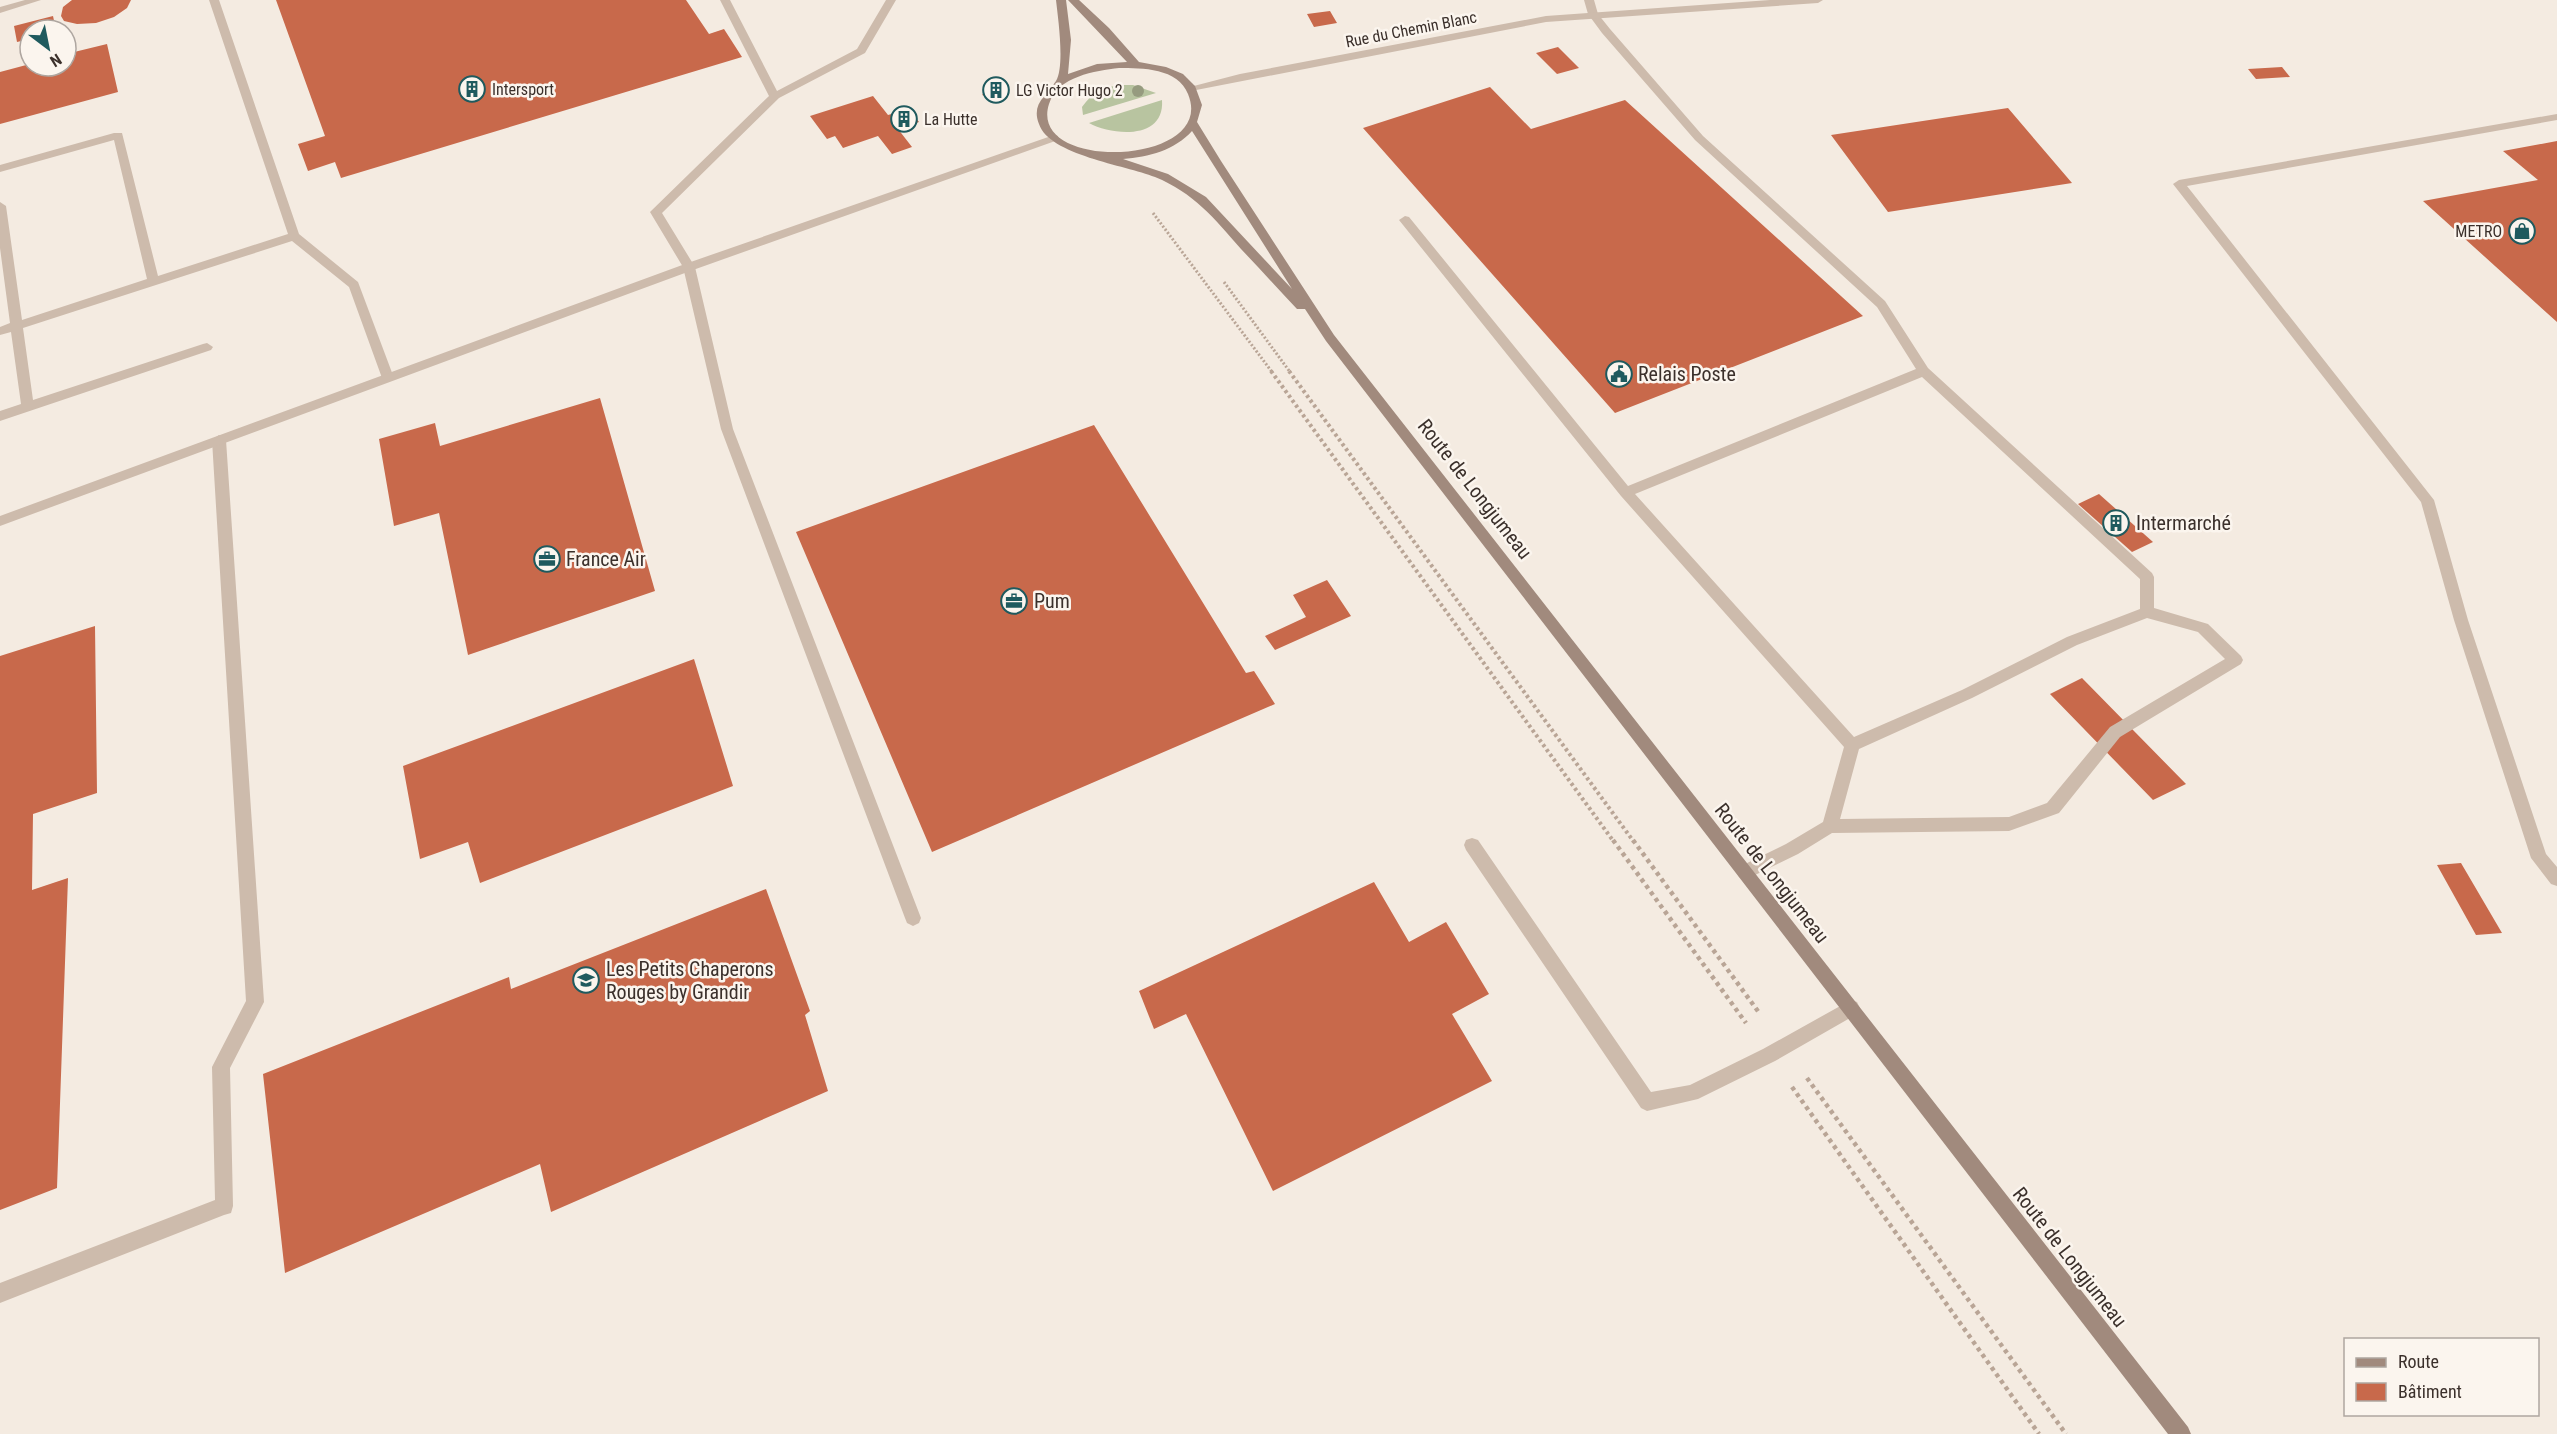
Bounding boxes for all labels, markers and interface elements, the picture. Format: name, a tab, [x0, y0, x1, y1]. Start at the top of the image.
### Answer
street label: Rue du Chemin Blanc	[1344, 7, 1478, 52]
north arrow	[18, 18, 78, 78]
text: N	[46, 50, 65, 71]
building icon: Intersport	[457, 74, 487, 104]
building icon: LG Victor Hugo 2	[981, 75, 1011, 105]
place label: Intersport	[492, 80, 554, 99]
place label: LG Victor Hugo 2	[1016, 81, 1123, 100]
building icon: La Hutte	[889, 104, 919, 134]
place label: La Hutte	[924, 110, 978, 129]
shop icon: METRO	[2507, 216, 2537, 246]
place label: METRO	[2455, 222, 2502, 241]
public building icon: Relais Poste	[1604, 359, 1634, 389]
place label: Relais Poste	[1638, 362, 1736, 386]
street label: Route de Longjumeau	[1413, 414, 1537, 564]
building icon: Intermarché	[2101, 508, 2131, 538]
place label: Intermarché	[2136, 511, 2231, 535]
office icon: France Air	[532, 544, 562, 574]
place label: France Air	[566, 547, 646, 571]
office icon: Pum	[999, 586, 1029, 616]
place label: Pum	[1034, 589, 1070, 613]
street label: Route de Longjumeau	[1710, 798, 1834, 948]
place label: Les Petits Chaperons Rouges by Grandir	[606, 957, 774, 1004]
school or university icon: Les Petits Chaperons Rouges by Grandir	[571, 965, 601, 995]
street label: Route de Longjumeau	[2008, 1182, 2132, 1332]
legend	[2344, 1338, 2539, 1416]
text: Route	[2398, 1351, 2439, 1372]
text: Bâtiment	[2398, 1381, 2462, 1402]

